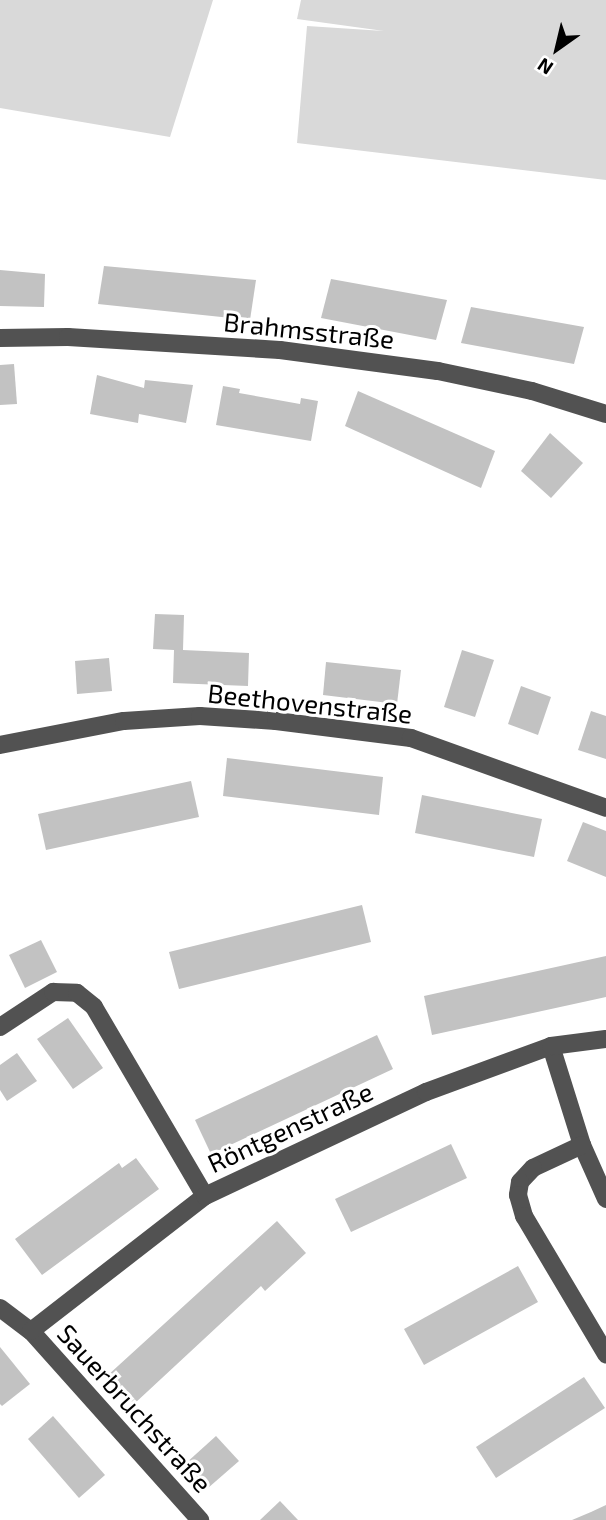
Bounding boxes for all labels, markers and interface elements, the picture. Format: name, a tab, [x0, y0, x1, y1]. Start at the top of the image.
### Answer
north arrow	[522, 14, 592, 84]
text: N	[533, 53, 557, 80]
street label: Brahmsstraße	[222, 306, 396, 354]
street label: Beethovenstraße	[206, 677, 414, 729]
street label: Röntgenstraße	[203, 1075, 377, 1179]
street label: Sauerbruchstraße	[51, 1318, 219, 1498]

